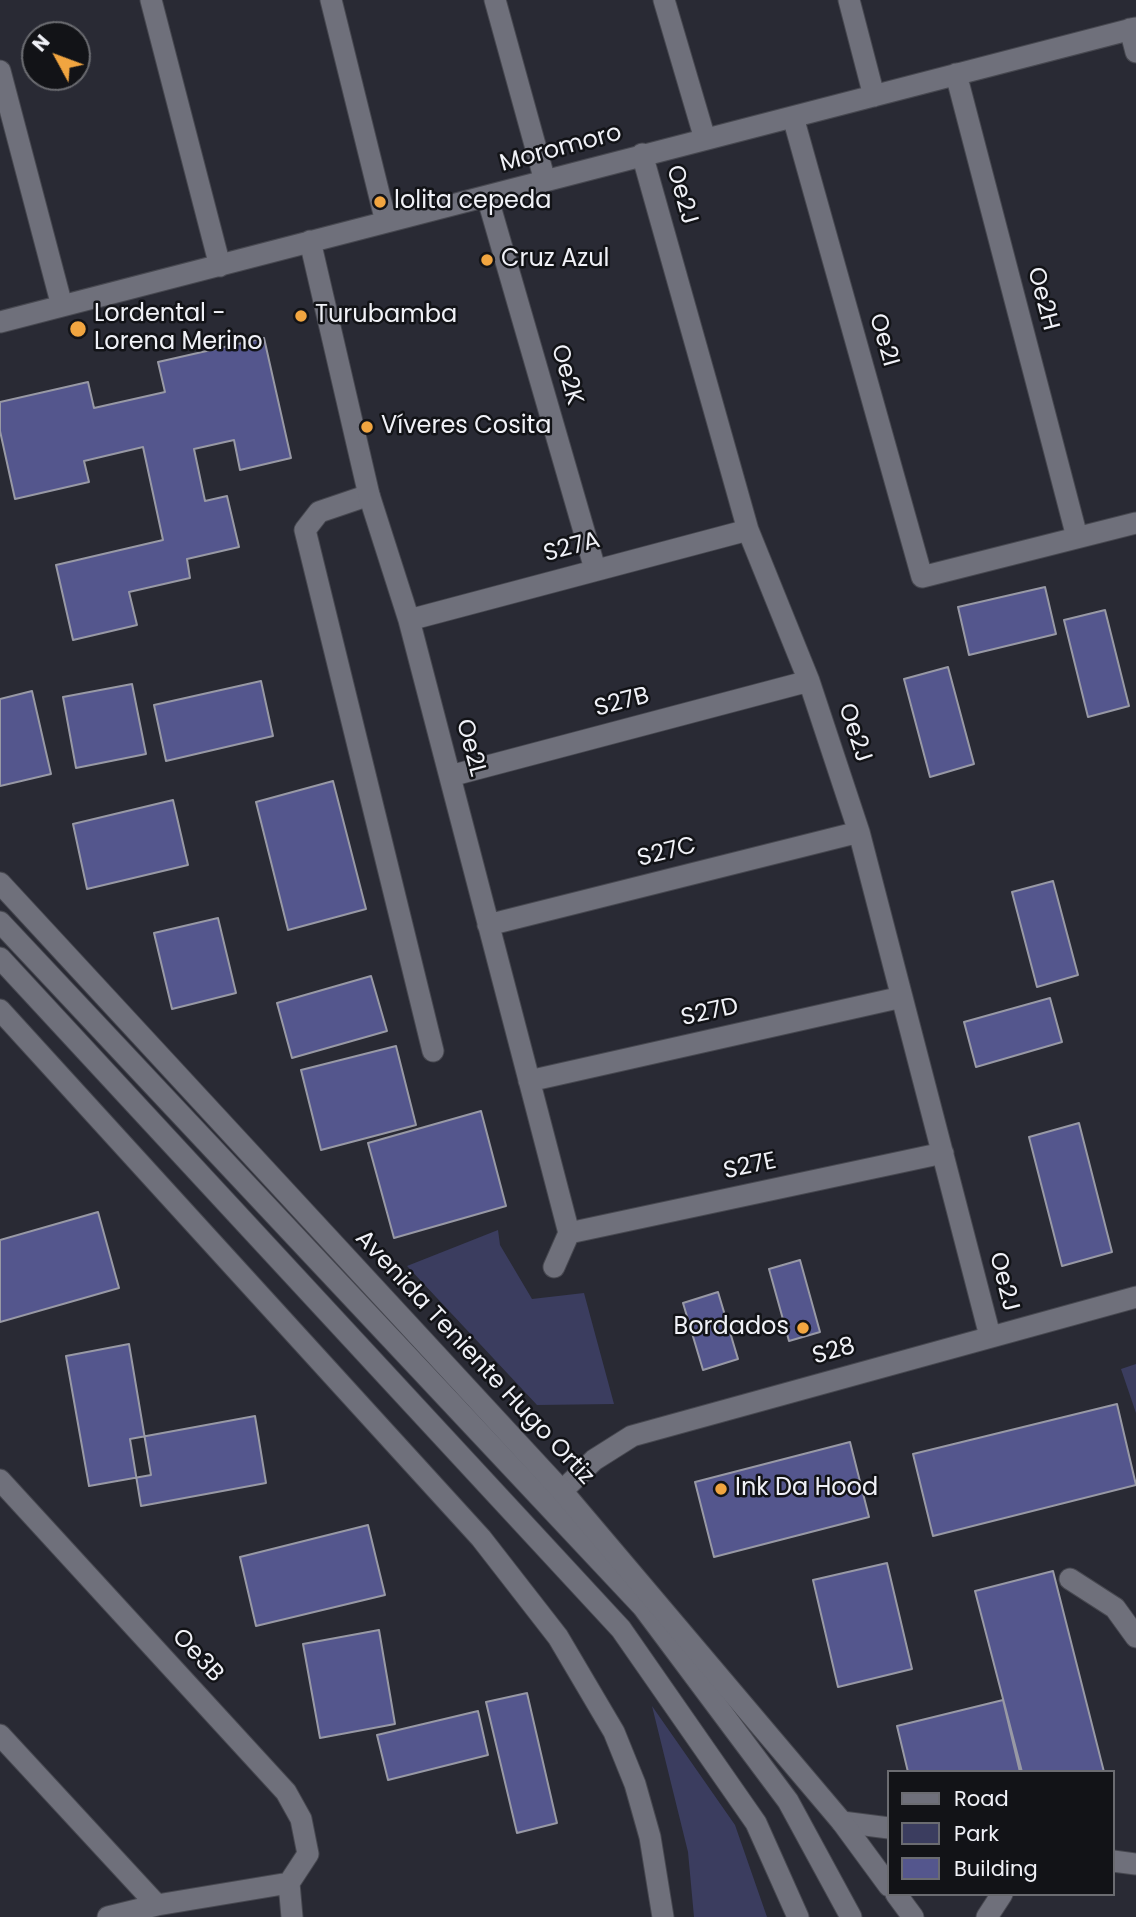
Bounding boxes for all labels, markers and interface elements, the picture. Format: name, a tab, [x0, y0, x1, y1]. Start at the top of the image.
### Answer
north arrow	[21, 21, 91, 91]
text: N	[26, 29, 56, 57]
street label: Moromoro	[497, 119, 625, 179]
street label: Oe2J	[659, 162, 703, 228]
place label: lolita cepeda	[394, 188, 551, 216]
marker: lolita cepeda	[372, 194, 388, 210]
place label: Cruz Azul	[501, 246, 610, 274]
marker: Cruz Azul	[479, 252, 495, 268]
street label: Oe2H	[1020, 264, 1064, 334]
place label: Lordental - Lorena Merino	[94, 301, 263, 357]
place label: Turubamba	[315, 302, 457, 330]
marker: Turubamba	[293, 308, 309, 324]
street label: Oe2I	[862, 310, 904, 370]
marker: Lordental - Lorena Merino	[68, 319, 88, 339]
street label: Oe2K	[544, 341, 588, 409]
place label: Víveres Cosita	[381, 413, 552, 441]
marker: Víveres Cosita	[359, 419, 375, 435]
street label: S27A	[541, 527, 603, 569]
street label: S27B	[591, 682, 653, 724]
street label: Oe2J	[831, 700, 877, 766]
street label: Oe2L	[449, 716, 491, 780]
street label: S27C	[635, 832, 699, 874]
street label: S27D	[679, 992, 741, 1034]
street label: S27E	[721, 1147, 779, 1187]
street label: Avenida Teniente Hugo Ortiz	[348, 1225, 600, 1491]
street label: Oe2J	[982, 1249, 1024, 1315]
place label: Bordados	[673, 1314, 789, 1342]
marker: Bordados	[795, 1320, 811, 1336]
street label: S28	[809, 1332, 859, 1372]
place label: Ink Da Hood	[735, 1475, 878, 1503]
marker: Ink Da Hood	[713, 1481, 729, 1497]
street label: Oe3B	[165, 1623, 229, 1689]
legend	[888, 1770, 1115, 1896]
text: Road	[954, 1784, 1009, 1813]
text: Park	[954, 1819, 999, 1848]
text: Building	[954, 1854, 1038, 1883]

